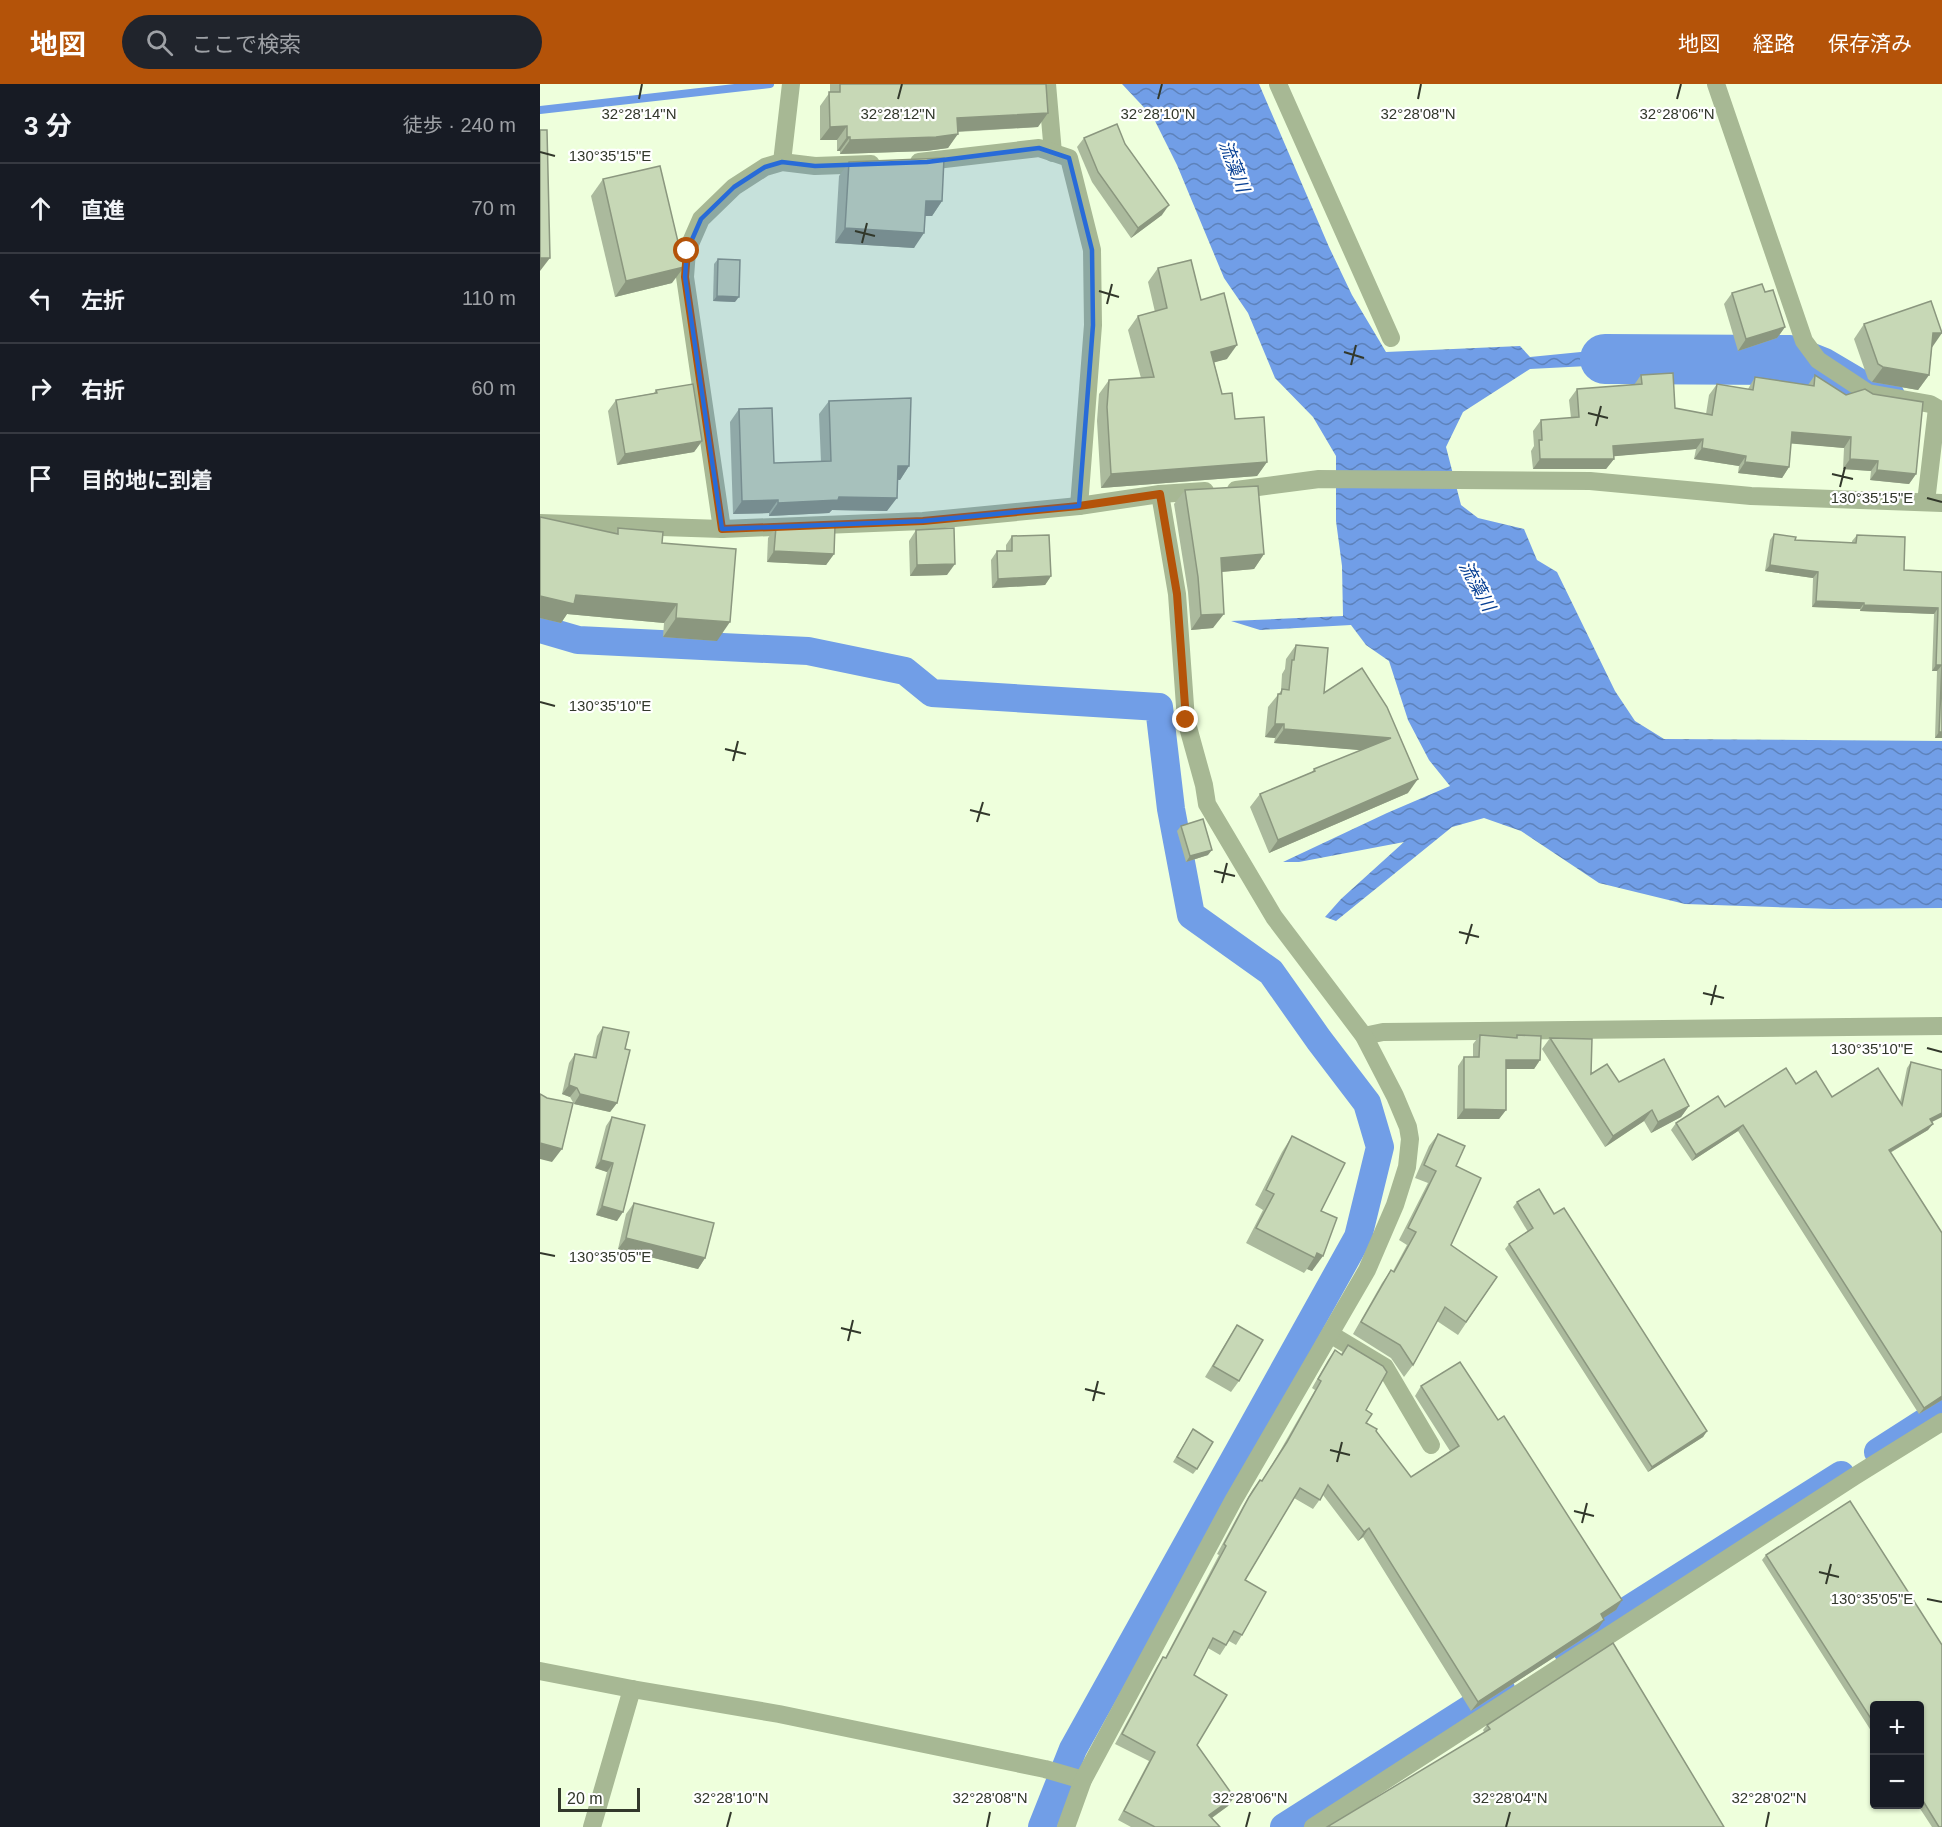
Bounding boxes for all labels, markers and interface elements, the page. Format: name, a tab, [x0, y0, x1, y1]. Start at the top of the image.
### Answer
search box	[122, 15, 542, 69]
icon: search	[143, 26, 176, 59]
text: 地図	[30, 29, 86, 60]
text: ここで検索	[191, 32, 301, 57]
text: 地図	[1678, 32, 1720, 55]
text: 経路	[1753, 32, 1795, 55]
text: 保存済み	[1828, 32, 1912, 55]
text: 32°28'14"N	[601, 105, 677, 122]
text: 32°28'12"N	[860, 105, 936, 122]
text: 32°28'10"N	[1120, 105, 1196, 122]
text: 32°28'08"N	[1380, 105, 1456, 122]
text: 32°28'06"N	[1639, 105, 1715, 122]
text: 3 分	[24, 111, 72, 141]
text: 徒歩 · 240 m	[403, 114, 516, 136]
water label: 流藻川	[1215, 137, 1254, 197]
text: 130°35'15"E	[569, 147, 651, 164]
icon: ahead	[24, 192, 57, 225]
text: 70 m	[472, 197, 516, 219]
text: 直進	[81, 198, 125, 223]
route start	[673, 237, 699, 263]
icon: left	[24, 282, 57, 315]
text: 110 m	[462, 287, 516, 309]
text: 左折	[81, 288, 125, 313]
icon: right	[24, 372, 57, 405]
text: 60 m	[472, 377, 516, 399]
text: 右折	[81, 378, 125, 403]
icon: arrive	[24, 462, 57, 495]
text: 目的地に到着	[81, 468, 213, 493]
text: 130°35'15"E	[1831, 489, 1913, 506]
water label: 流藻川	[1455, 558, 1500, 616]
text: 130°35'10"E	[569, 697, 651, 714]
route end	[1172, 706, 1198, 732]
text: 130°35'10"E	[1831, 1040, 1913, 1057]
text: 130°35'05"E	[569, 1248, 651, 1265]
text: 130°35'05"E	[1831, 1590, 1913, 1607]
map controls	[1870, 1701, 1924, 1809]
button: +	[1870, 1701, 1924, 1755]
button: −	[1870, 1755, 1924, 1809]
scale bar	[558, 1785, 640, 1812]
text: 32°28'10"N	[693, 1789, 769, 1806]
text: 32°28'08"N	[952, 1789, 1028, 1806]
text: 32°28'06"N	[1212, 1789, 1288, 1806]
text: 32°28'04"N	[1472, 1789, 1548, 1806]
text: 32°28'02"N	[1731, 1789, 1807, 1806]
text: 20 m	[567, 1790, 603, 1807]

